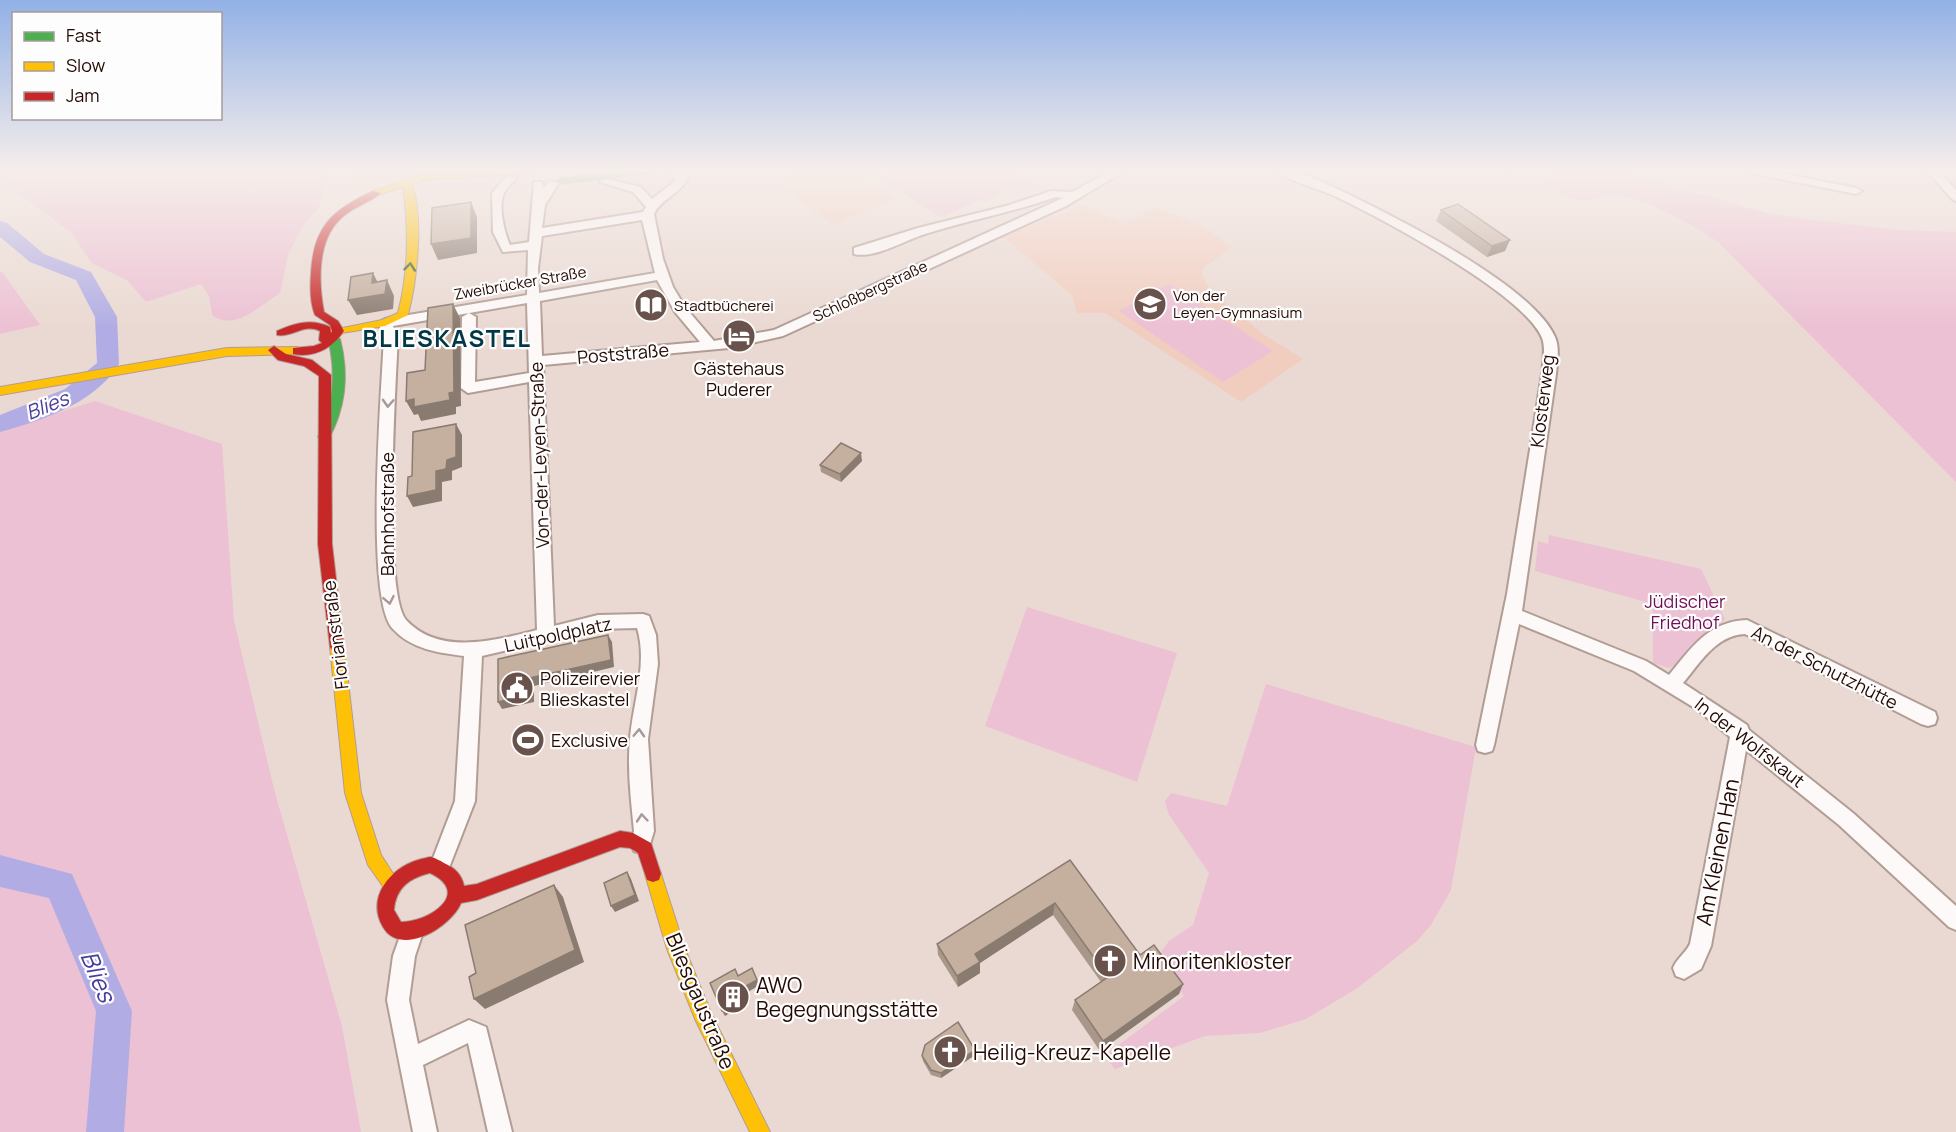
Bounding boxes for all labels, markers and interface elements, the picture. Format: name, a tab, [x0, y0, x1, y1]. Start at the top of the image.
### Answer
legend	[12, 12, 222, 120]
text: Fast	[66, 23, 101, 47]
text: Slow	[66, 53, 106, 77]
text: Jam	[66, 83, 100, 107]
street label: Schloßbergstraße	[809, 255, 931, 327]
street label: Zweibrücker Straße	[452, 261, 588, 305]
one-way arrow	[403, 263, 416, 272]
place label: Von der Leyen-Gymnasium	[1173, 285, 1302, 323]
school or university icon: Von der Leyen-Gymnasium	[1132, 286, 1168, 322]
library icon: Stadtbücherei	[633, 287, 669, 323]
place label: Stadtbücherei	[674, 295, 774, 316]
hotel icon: Gästehaus Puderer	[721, 318, 757, 354]
district label: BLIESKASTEL	[362, 321, 532, 354]
street label: Poststraße	[576, 337, 670, 369]
street label: Klosterweg	[1524, 353, 1560, 449]
place label: Gästehaus Puderer	[694, 356, 784, 401]
street label: Von-der-Leyen-Straße	[524, 361, 554, 549]
water label: Blies	[22, 384, 74, 426]
one-way arrow	[382, 398, 395, 407]
street label: Bahnhofstraße	[375, 452, 399, 576]
street label: Florianstraße	[316, 579, 354, 691]
park label: Jüdischer Friedhof	[1644, 589, 1726, 634]
one-way arrow	[382, 594, 395, 604]
street label: Luitpoldplatz	[502, 611, 614, 657]
street label: An der Schutzhütte	[1748, 620, 1902, 714]
place label: Polizeirevier Blieskastel	[540, 666, 641, 711]
public building icon: Polizeirevier Blieskastel	[499, 670, 535, 706]
street label: In der Wolfskaut	[1690, 692, 1810, 792]
sports icon: Exclusive	[510, 722, 546, 758]
place label: Exclusive	[551, 728, 628, 752]
one-way arrow	[633, 728, 646, 737]
street label: Am Kleinen Han	[1689, 776, 1745, 928]
one-way arrow	[636, 813, 649, 822]
street label: Bliesgaustraße	[660, 928, 742, 1074]
church icon: Minoritenkloster	[1092, 943, 1128, 979]
water label: Blies	[74, 945, 125, 1009]
place label: Minoritenkloster	[1133, 947, 1292, 975]
place label: AWO Begegnungsstätte	[756, 971, 938, 1023]
building icon: AWO Begegnungsstätte	[715, 979, 751, 1015]
church icon: Heilig-Kreuz-Kapelle	[932, 1034, 968, 1070]
place label: Heilig-Kreuz-Kapelle	[973, 1038, 1171, 1066]

